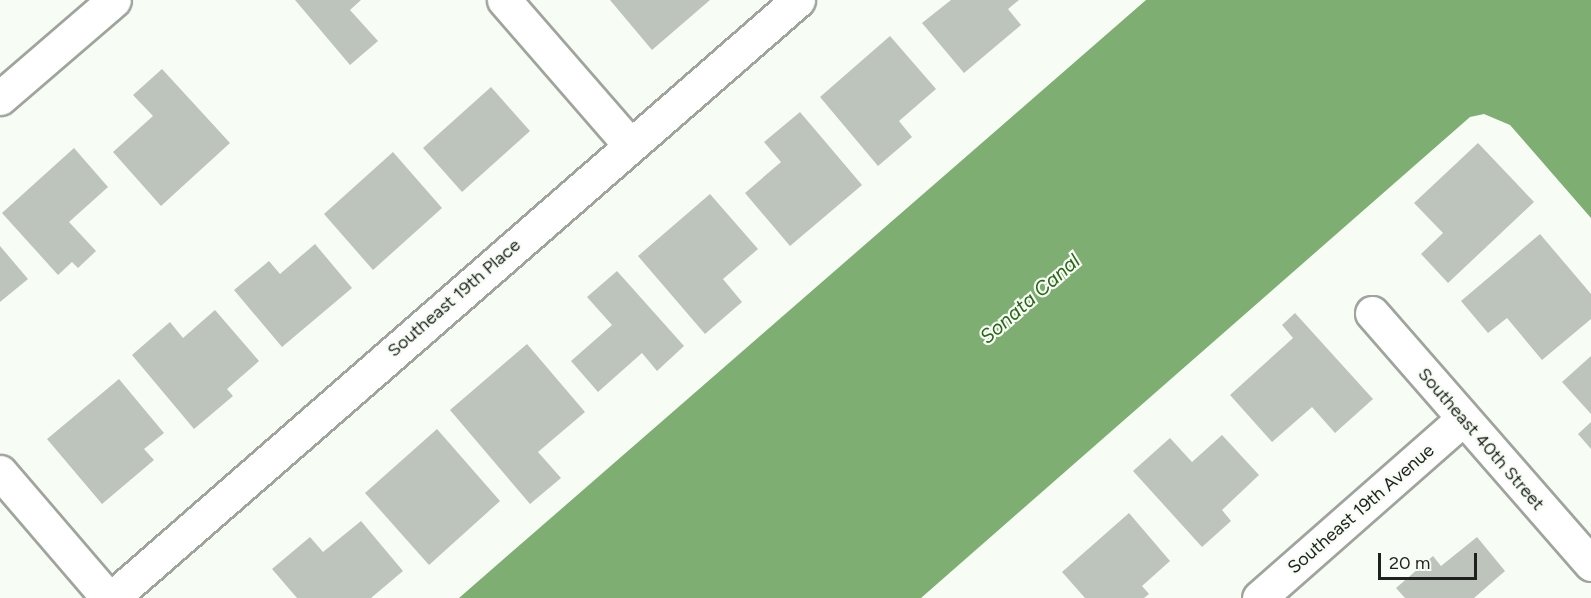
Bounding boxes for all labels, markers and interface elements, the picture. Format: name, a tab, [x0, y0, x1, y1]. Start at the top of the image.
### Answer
street label: Southeast 19th Place	[383, 234, 525, 362]
water label: Sonata Canal	[975, 249, 1085, 349]
street label: Southeast 40th Street	[1413, 363, 1549, 515]
street label: Southeast 19th Avenue	[1283, 440, 1439, 578]
scale bar	[1381, 541, 1480, 579]
text: 20 m	[1389, 552, 1430, 574]

